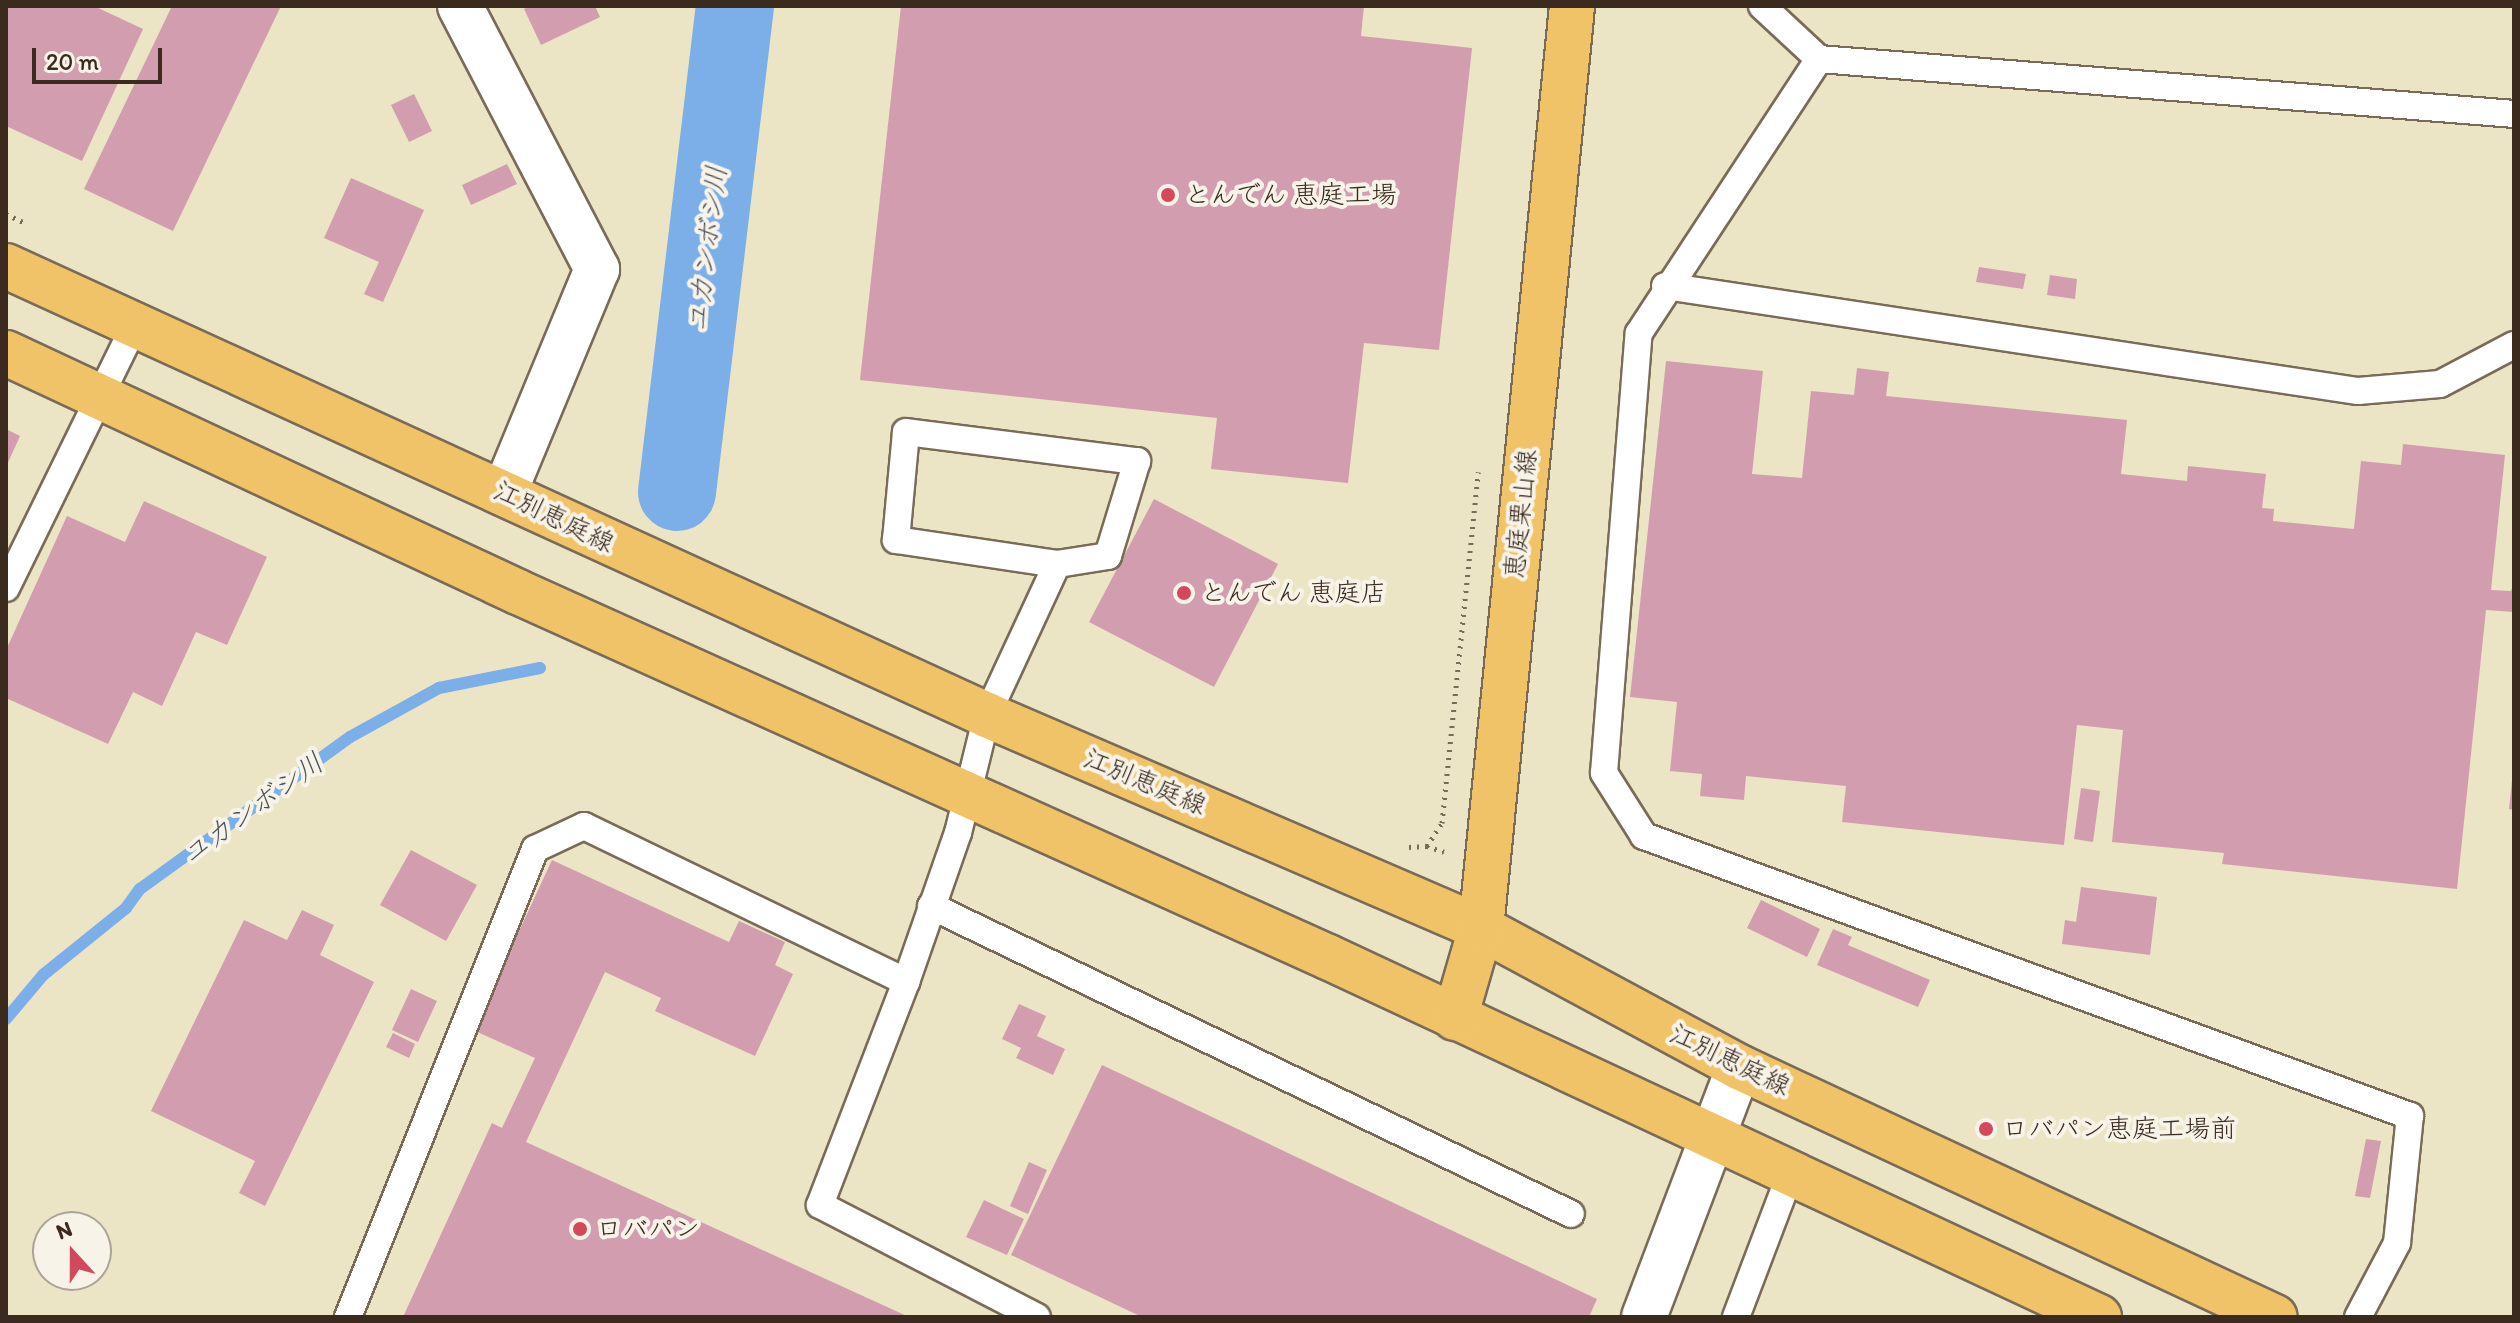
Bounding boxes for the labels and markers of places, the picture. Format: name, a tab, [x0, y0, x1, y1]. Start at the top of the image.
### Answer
place label: とんでん 恵庭工場	[1184, 179, 1398, 211]
marker: とんでん 恵庭工場	[1159, 186, 1177, 204]
place label: とんでん 恵庭店	[1200, 577, 1388, 609]
marker: とんでん 恵庭店	[1175, 584, 1193, 602]
place label: ロバパン恵庭工場前	[2002, 1113, 2236, 1145]
marker: ロバパン恵庭工場前	[1977, 1120, 1995, 1138]
place label: ロバパン	[596, 1213, 700, 1245]
marker: ロバパン	[571, 1220, 589, 1238]

